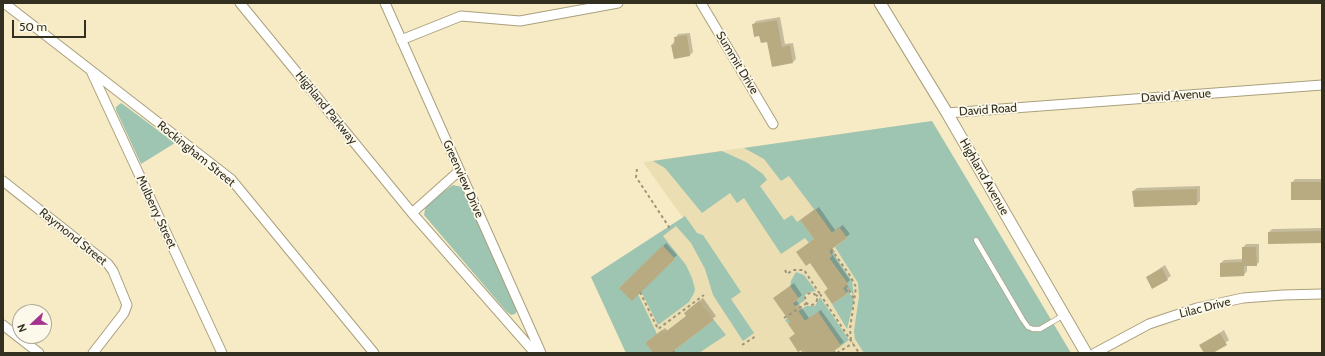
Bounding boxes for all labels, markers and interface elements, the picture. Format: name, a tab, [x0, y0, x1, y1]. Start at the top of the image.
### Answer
scale bar	[14, 12, 88, 38]
text: 50 m	[19, 19, 47, 34]
street label: Summit Drive	[713, 29, 761, 97]
street label: Highland Parkway	[292, 69, 360, 147]
street label: David Avenue	[1141, 86, 1211, 106]
street label: David Road	[959, 101, 1017, 119]
street label: Rockingham Street	[154, 118, 238, 190]
street label: Highland Avenue	[956, 136, 1012, 218]
street label: Greenview Drive	[439, 138, 487, 220]
street label: Mulberry Street	[133, 173, 179, 251]
street label: Raymond Street	[36, 205, 110, 269]
street label: Lilac Drive	[1178, 295, 1232, 321]
north arrow	[12, 304, 52, 344]
text: N	[14, 322, 30, 334]

